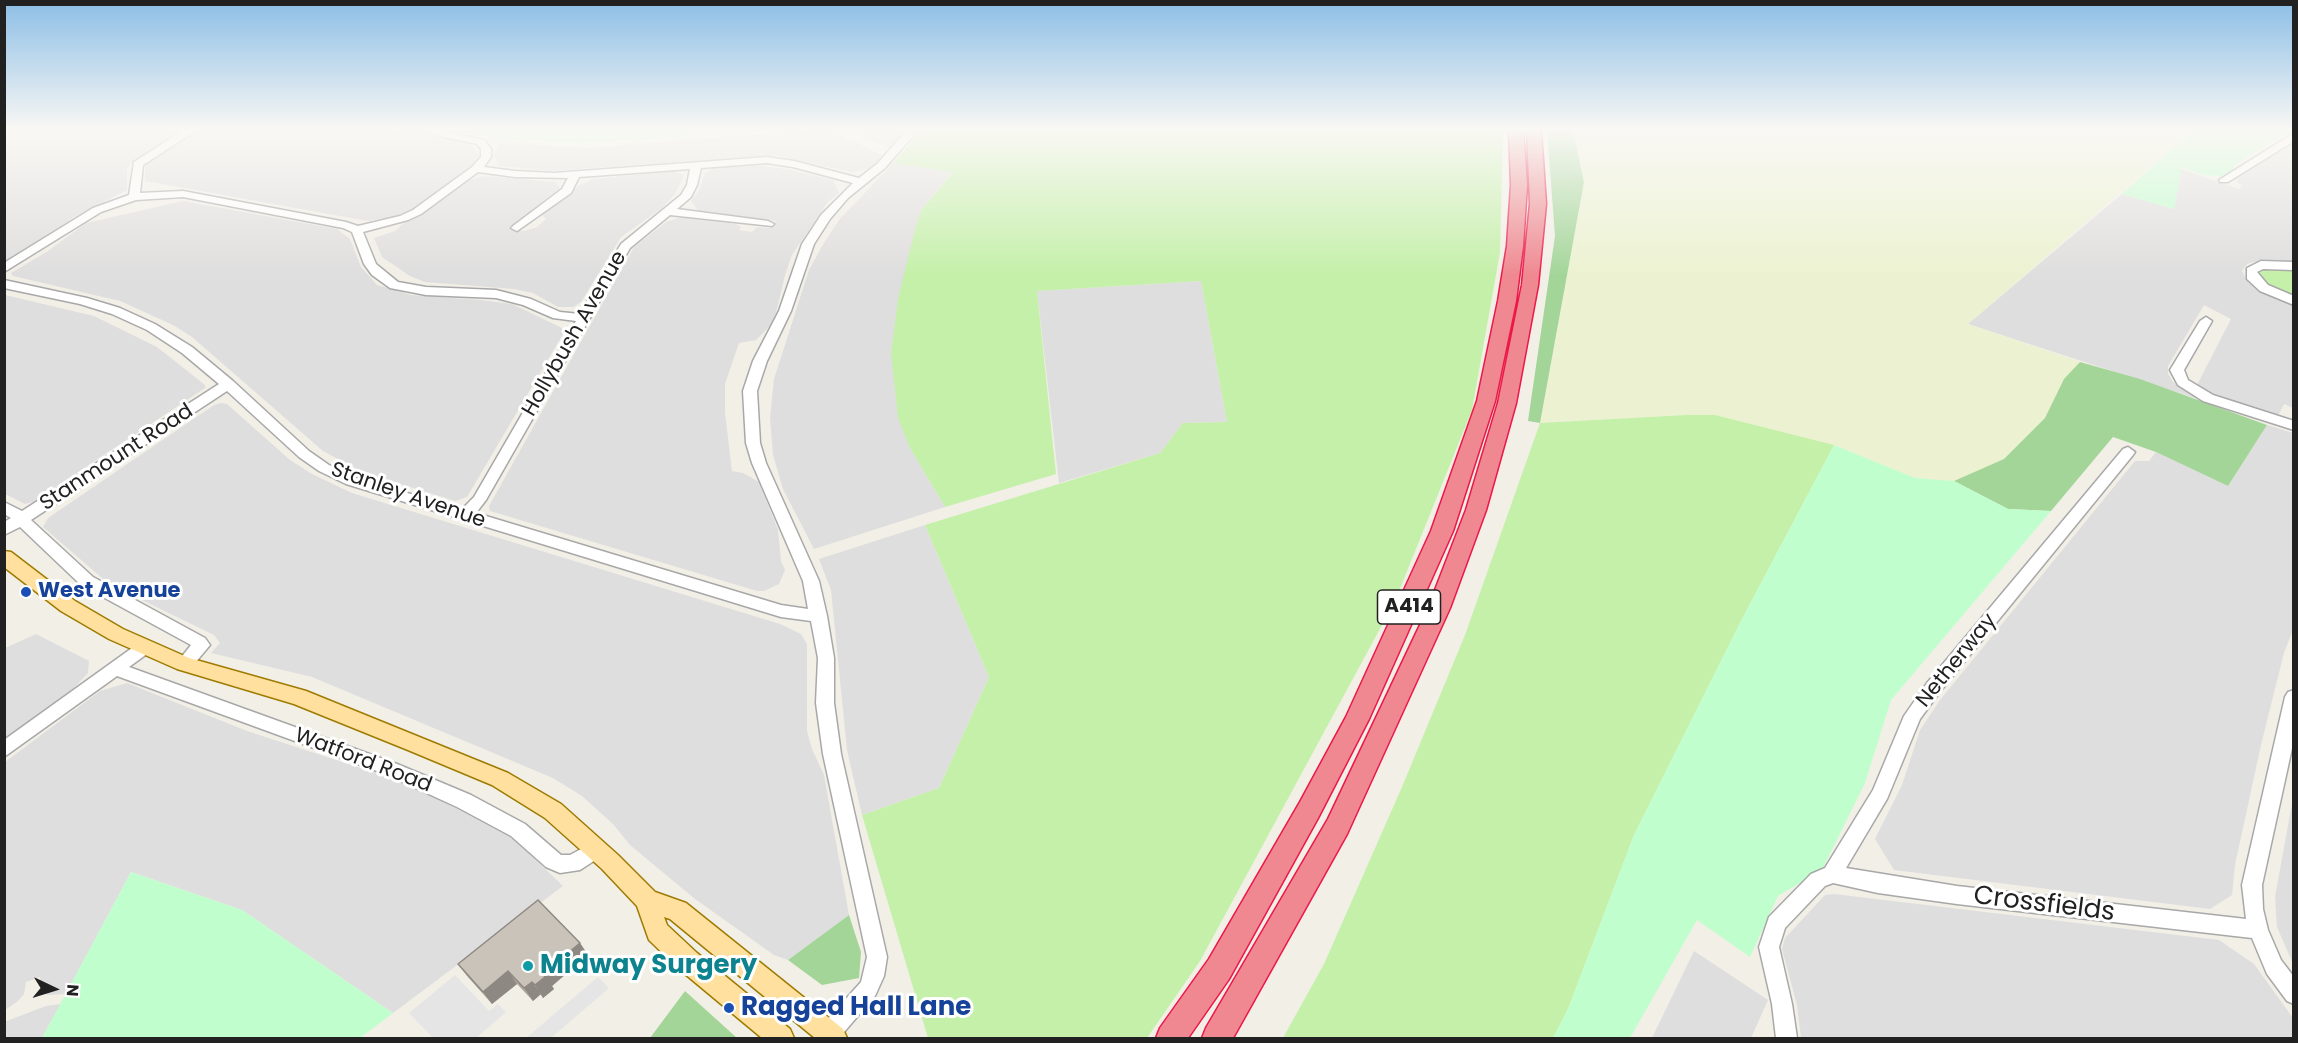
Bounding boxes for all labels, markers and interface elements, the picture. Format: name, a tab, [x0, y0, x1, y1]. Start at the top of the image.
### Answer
street label: Hollybush Avenue	[517, 247, 633, 421]
street label: Stanmount Road	[36, 399, 198, 517]
street label: Stanley Avenue	[327, 458, 489, 534]
place label: West Avenue	[38, 579, 181, 605]
marker: West Avenue	[19, 585, 33, 599]
road number: A414	[1378, 590, 1440, 624]
street label: Netherway	[1912, 609, 2002, 713]
street label: Watford Road	[291, 723, 435, 799]
street label: Crossfields	[1972, 881, 2116, 929]
place label: Midway Surgery	[540, 950, 757, 982]
north arrow	[24, 959, 84, 1019]
marker: Midway Surgery	[521, 959, 535, 973]
text: N	[61, 983, 84, 997]
place label: Ragged Hall Lane	[741, 992, 971, 1024]
marker: Ragged Hall Lane	[722, 1001, 736, 1015]

